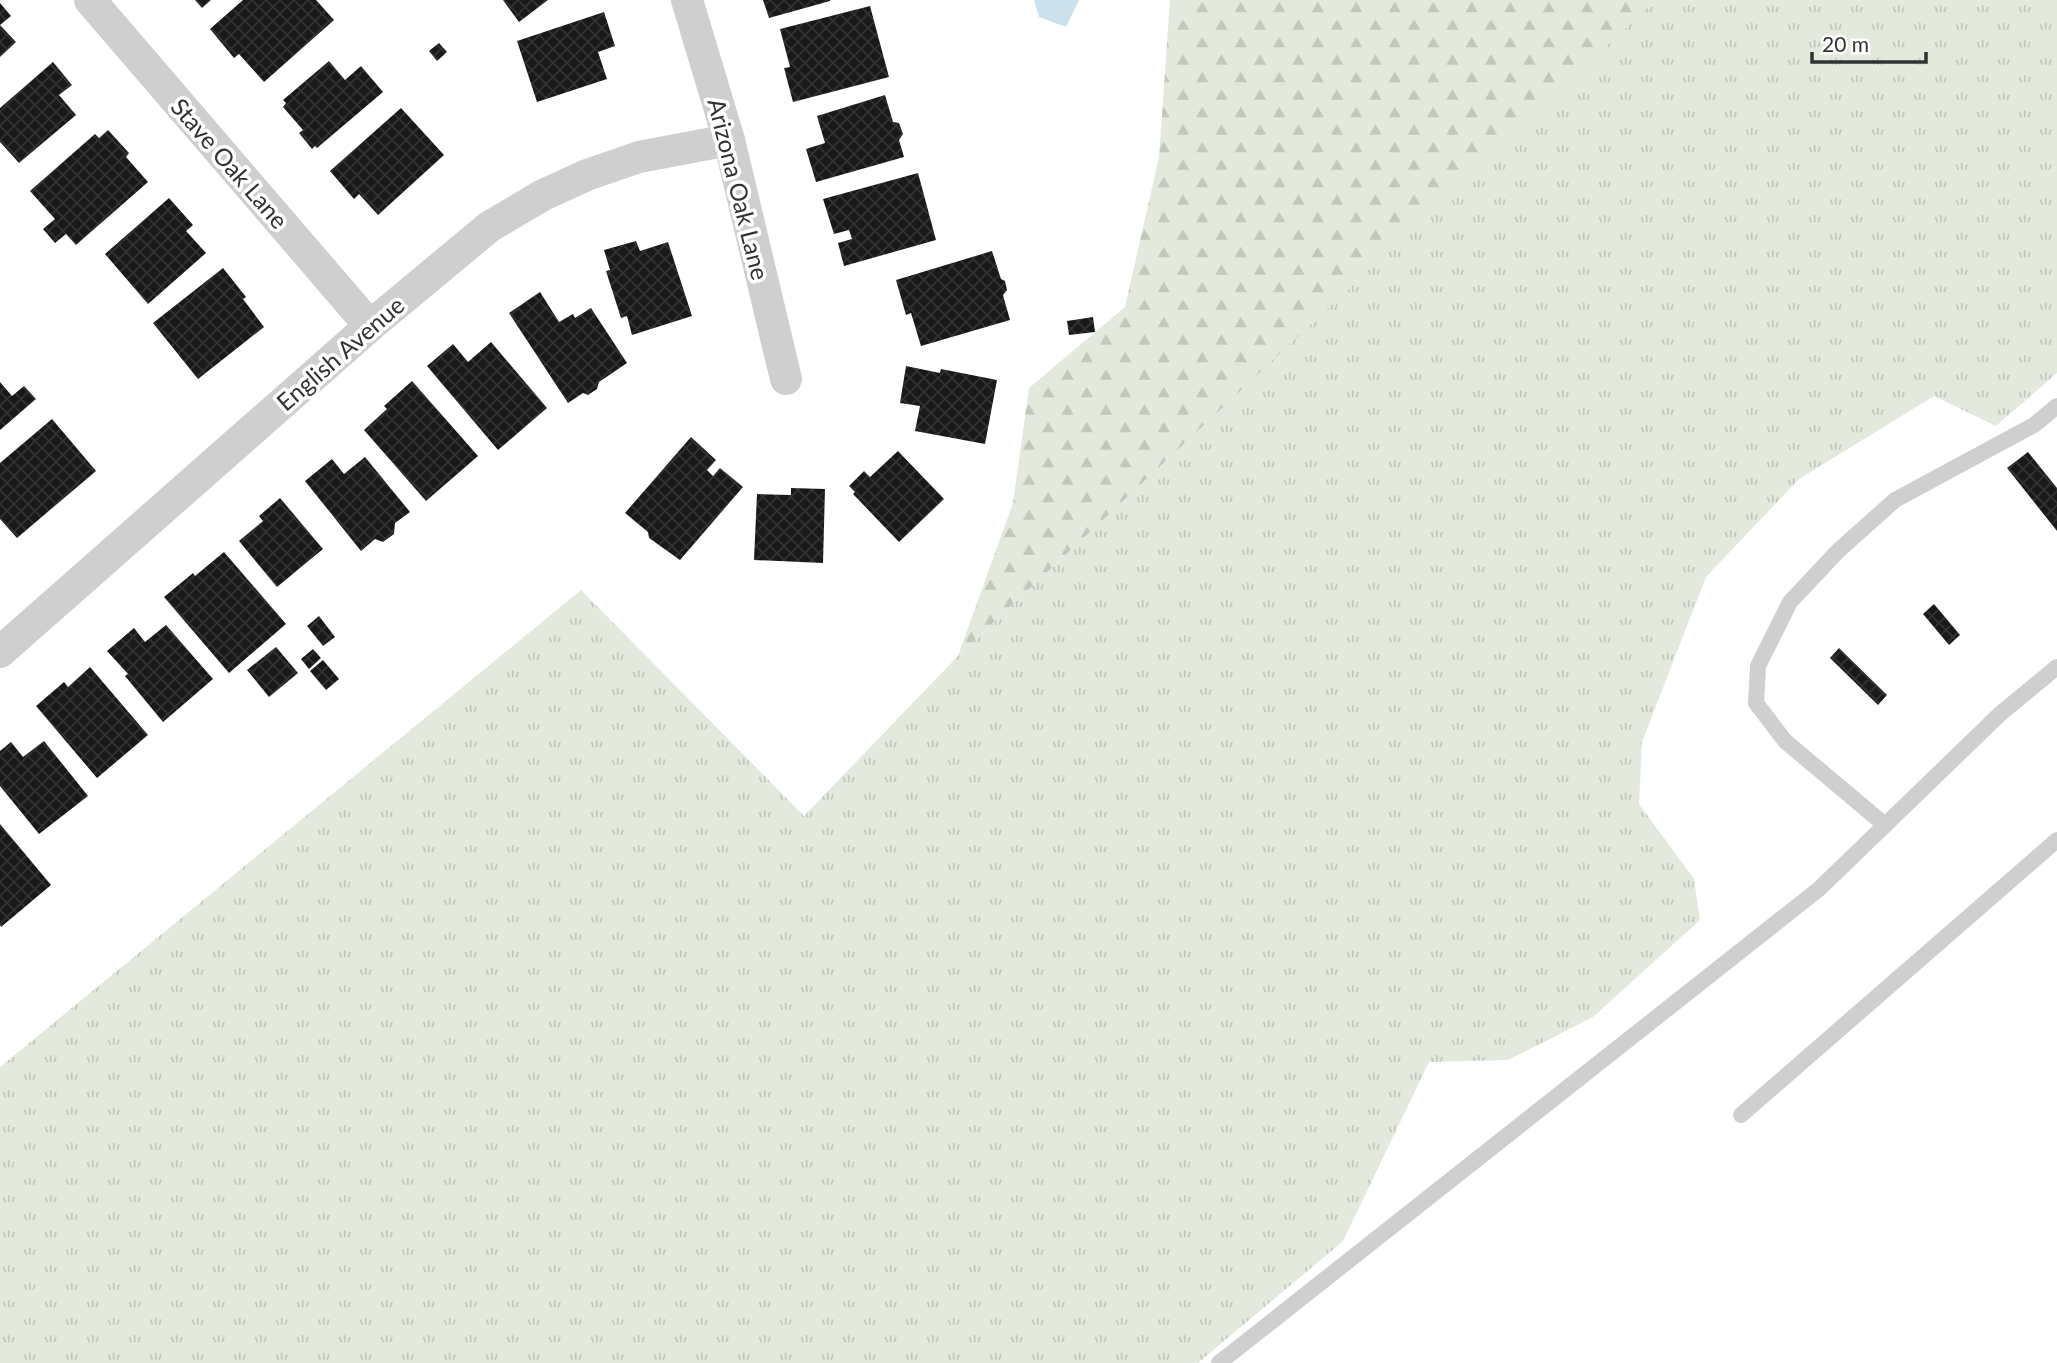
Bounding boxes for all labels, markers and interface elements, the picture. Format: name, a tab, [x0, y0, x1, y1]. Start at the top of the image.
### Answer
scale bar	[1812, 21, 1926, 65]
text: 20 m	[1822, 31, 1869, 56]
street label: Stave Oak Lane	[166, 92, 294, 234]
street label: Arizona Oak Lane	[702, 95, 776, 283]
street label: English Avenue	[270, 290, 410, 416]

